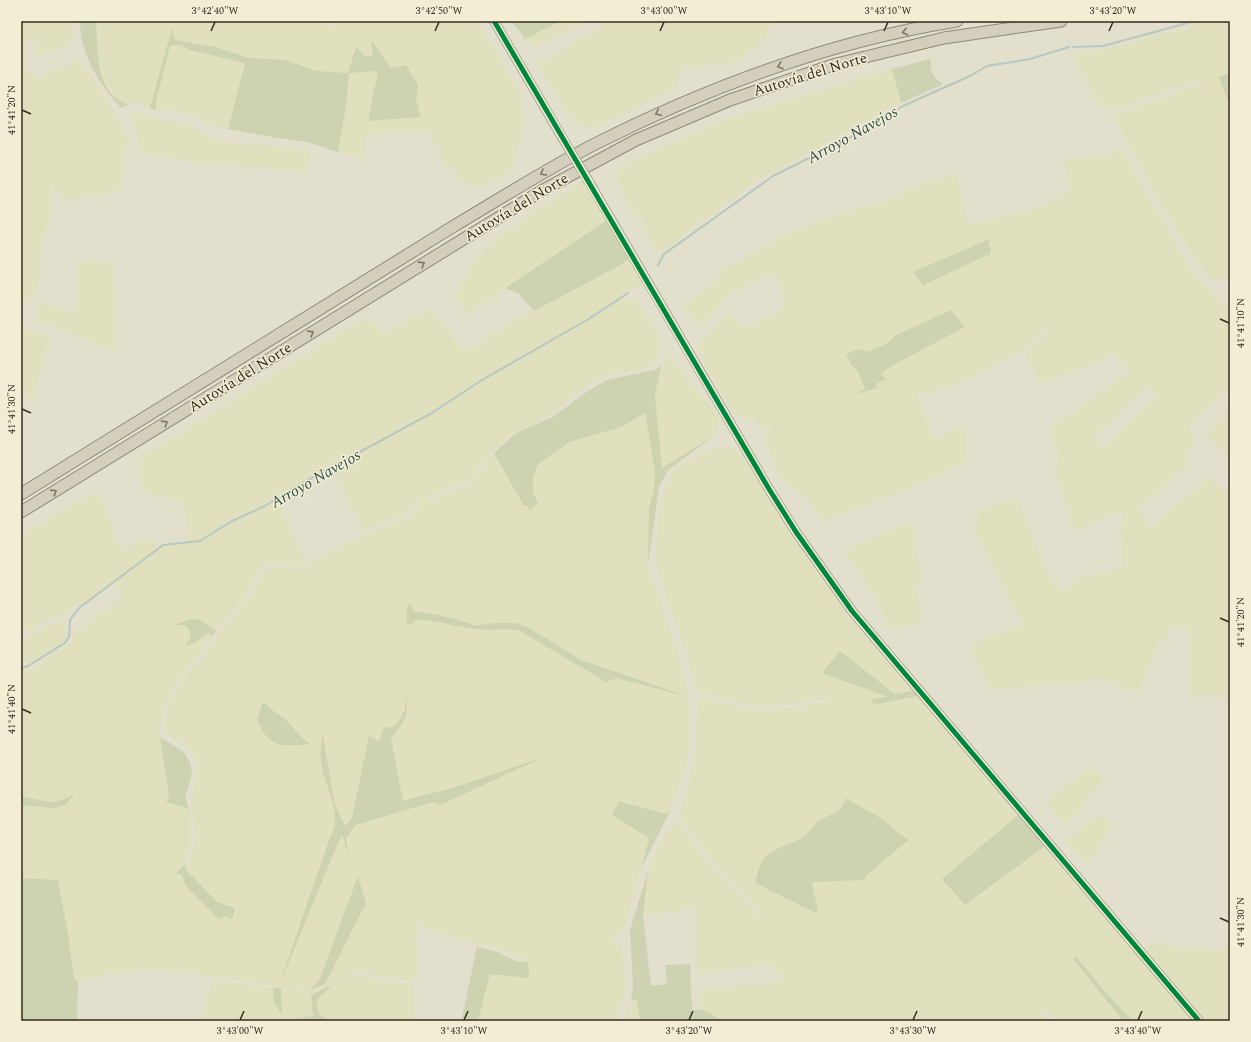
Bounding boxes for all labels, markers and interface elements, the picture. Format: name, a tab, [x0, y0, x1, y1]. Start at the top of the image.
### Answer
text: 3°42'40"W	[192, 3, 239, 19]
text: 3°42'50"W	[416, 3, 463, 19]
text: 3°43'00"W	[641, 3, 688, 19]
text: 3°43'10"W	[865, 3, 912, 19]
text: 3°43'20"W	[1090, 3, 1137, 19]
one-way arrow	[902, 27, 908, 35]
street label: Autovía del Norte	[750, 46, 870, 103]
one-way arrow	[776, 62, 783, 70]
text: 41°41'20"N	[4, 85, 20, 135]
water label: Arroyo Navejos	[802, 100, 903, 170]
one-way arrow	[655, 109, 662, 117]
street label: Autovía del Norte	[460, 167, 573, 248]
one-way arrow	[540, 168, 547, 176]
one-way arrow	[418, 262, 425, 269]
text: 41°41'10"N	[1233, 298, 1249, 348]
one-way arrow	[307, 330, 314, 337]
street label: Autovía del Norte	[184, 336, 296, 418]
text: 41°41'30"N	[4, 384, 20, 434]
one-way arrow	[161, 421, 168, 428]
water label: Arroyo Navejos	[265, 443, 365, 515]
one-way arrow	[50, 489, 57, 496]
text: 41°41'20"N	[1233, 597, 1249, 647]
text: 41°41'40"N	[4, 684, 20, 734]
text: 41°41'30"N	[1233, 897, 1249, 947]
text: 3°43'00"W	[217, 1023, 264, 1039]
text: 3°43'10"W	[441, 1023, 488, 1039]
text: 3°43'20"W	[666, 1023, 713, 1039]
text: 3°43'30"W	[890, 1023, 937, 1039]
text: 3°43'40"W	[1115, 1023, 1162, 1039]

